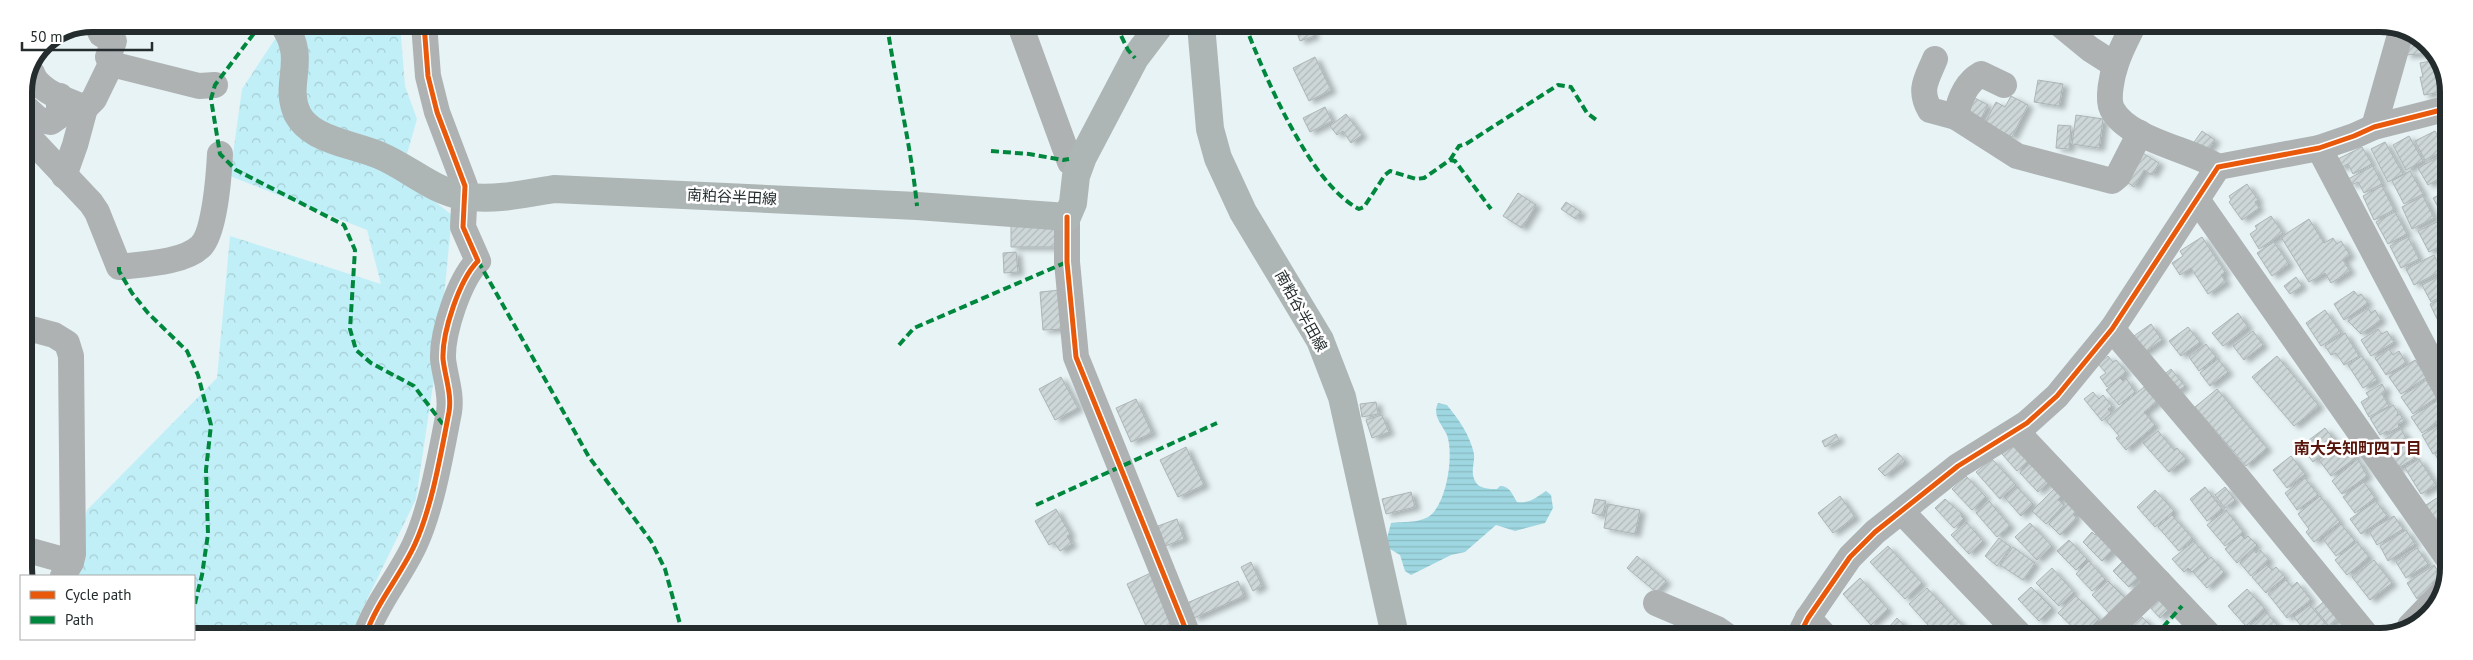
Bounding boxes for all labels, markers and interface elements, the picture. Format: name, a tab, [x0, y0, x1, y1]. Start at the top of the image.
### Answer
scale bar	[22, 20, 152, 52]
text: 50 m	[30, 27, 63, 46]
street label: 南粕谷半田線	[687, 185, 777, 208]
street label: 南粕谷半田線	[1271, 267, 1332, 355]
district label: 南大矢知町四丁目	[2294, 438, 2422, 458]
legend	[20, 575, 195, 640]
text: Cycle path	[65, 585, 131, 604]
text: Path	[65, 610, 94, 629]

